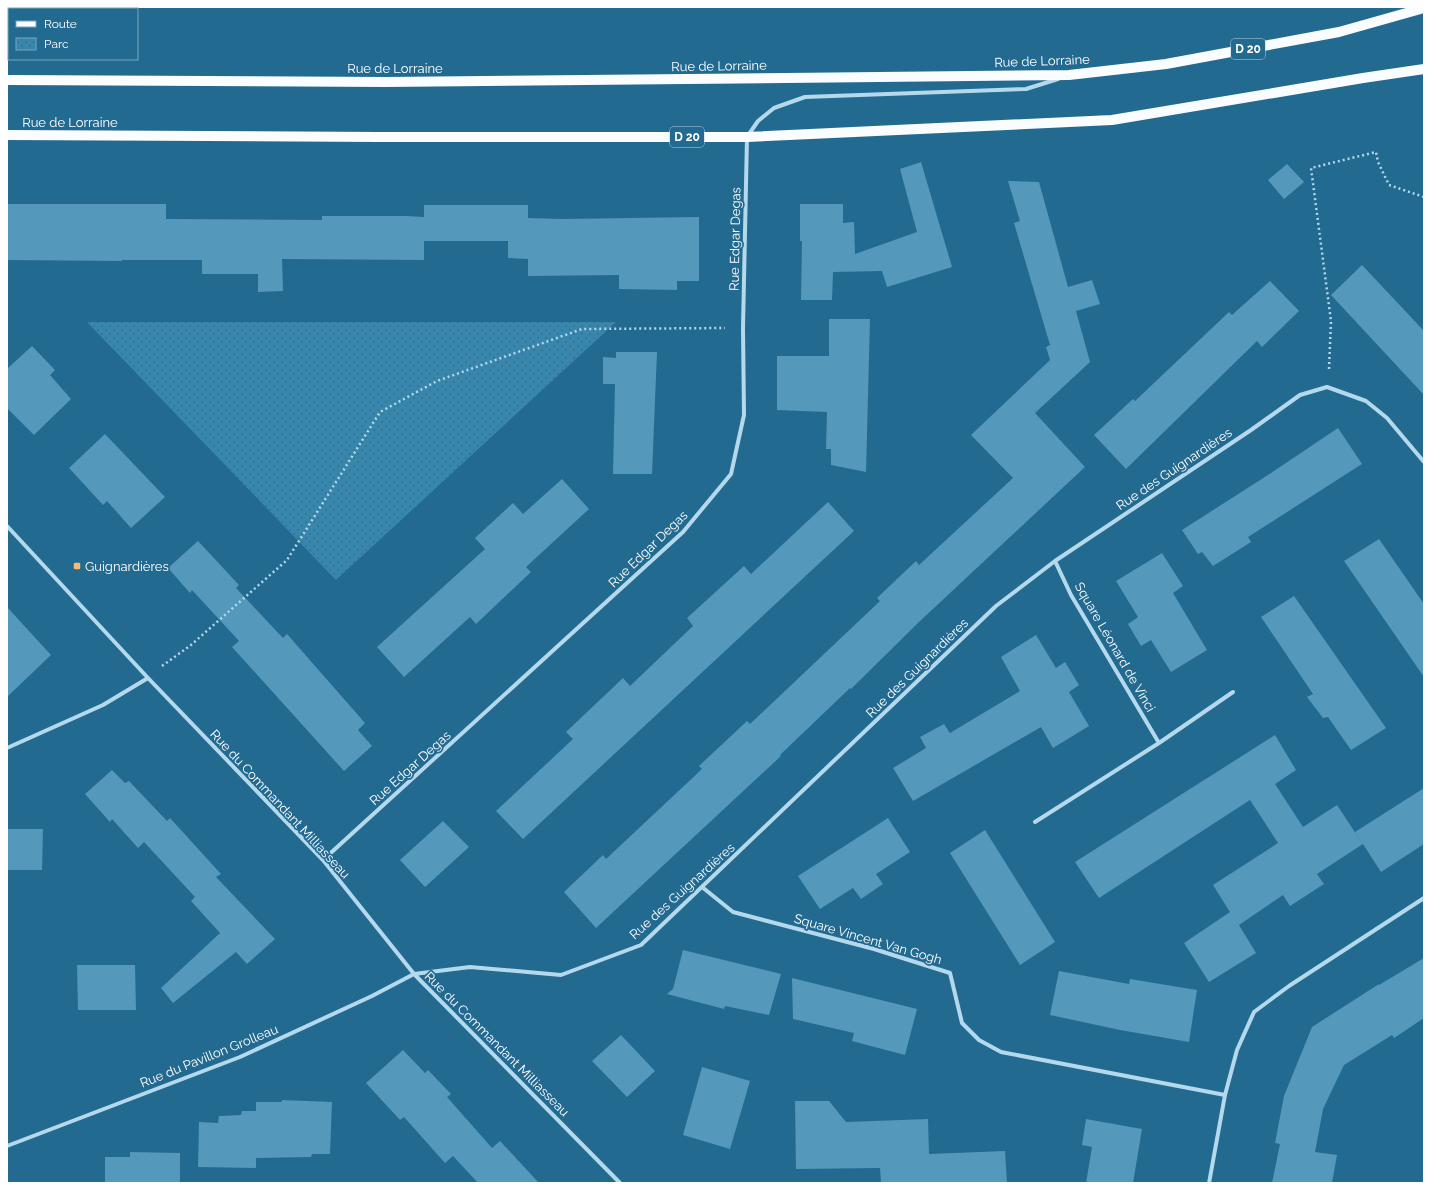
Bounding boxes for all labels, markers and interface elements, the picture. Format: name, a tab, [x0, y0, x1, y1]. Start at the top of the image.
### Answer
legend	[8, 8, 138, 60]
text: Route	[44, 17, 77, 31]
text: Parc	[44, 37, 69, 51]
road number: D 20	[1231, 39, 1265, 59]
street label: Rue de Lorraine	[994, 52, 1090, 70]
street label: Rue de Lorraine	[671, 58, 767, 74]
street label: Rue de Lorraine	[347, 61, 443, 76]
street label: Rue de Lorraine	[22, 115, 118, 130]
road number: D 20	[670, 127, 704, 147]
street label: Rue Edgar Degas	[727, 187, 743, 291]
street label: Rue des Guignardières	[1113, 425, 1235, 513]
street label: Rue Edgar Degas	[605, 508, 691, 590]
place label: Guignardières	[85, 559, 169, 574]
marker: Guignardières	[72, 561, 82, 571]
street label: Square Léonard de Vinci	[1072, 580, 1158, 714]
street label: Rue des Guignardières	[863, 615, 971, 721]
street label: Rue du Commandant Milliasseau	[207, 726, 353, 882]
street label: Rue Edgar Degas	[366, 728, 454, 808]
street label: Rue des Guignardières	[626, 840, 738, 942]
street label: Square Vincent Van Gogh	[792, 911, 944, 967]
street label: Rue du Commandant Milliasseau	[422, 969, 572, 1119]
street label: Rue du Pavillon Grolleau	[138, 1021, 280, 1091]

